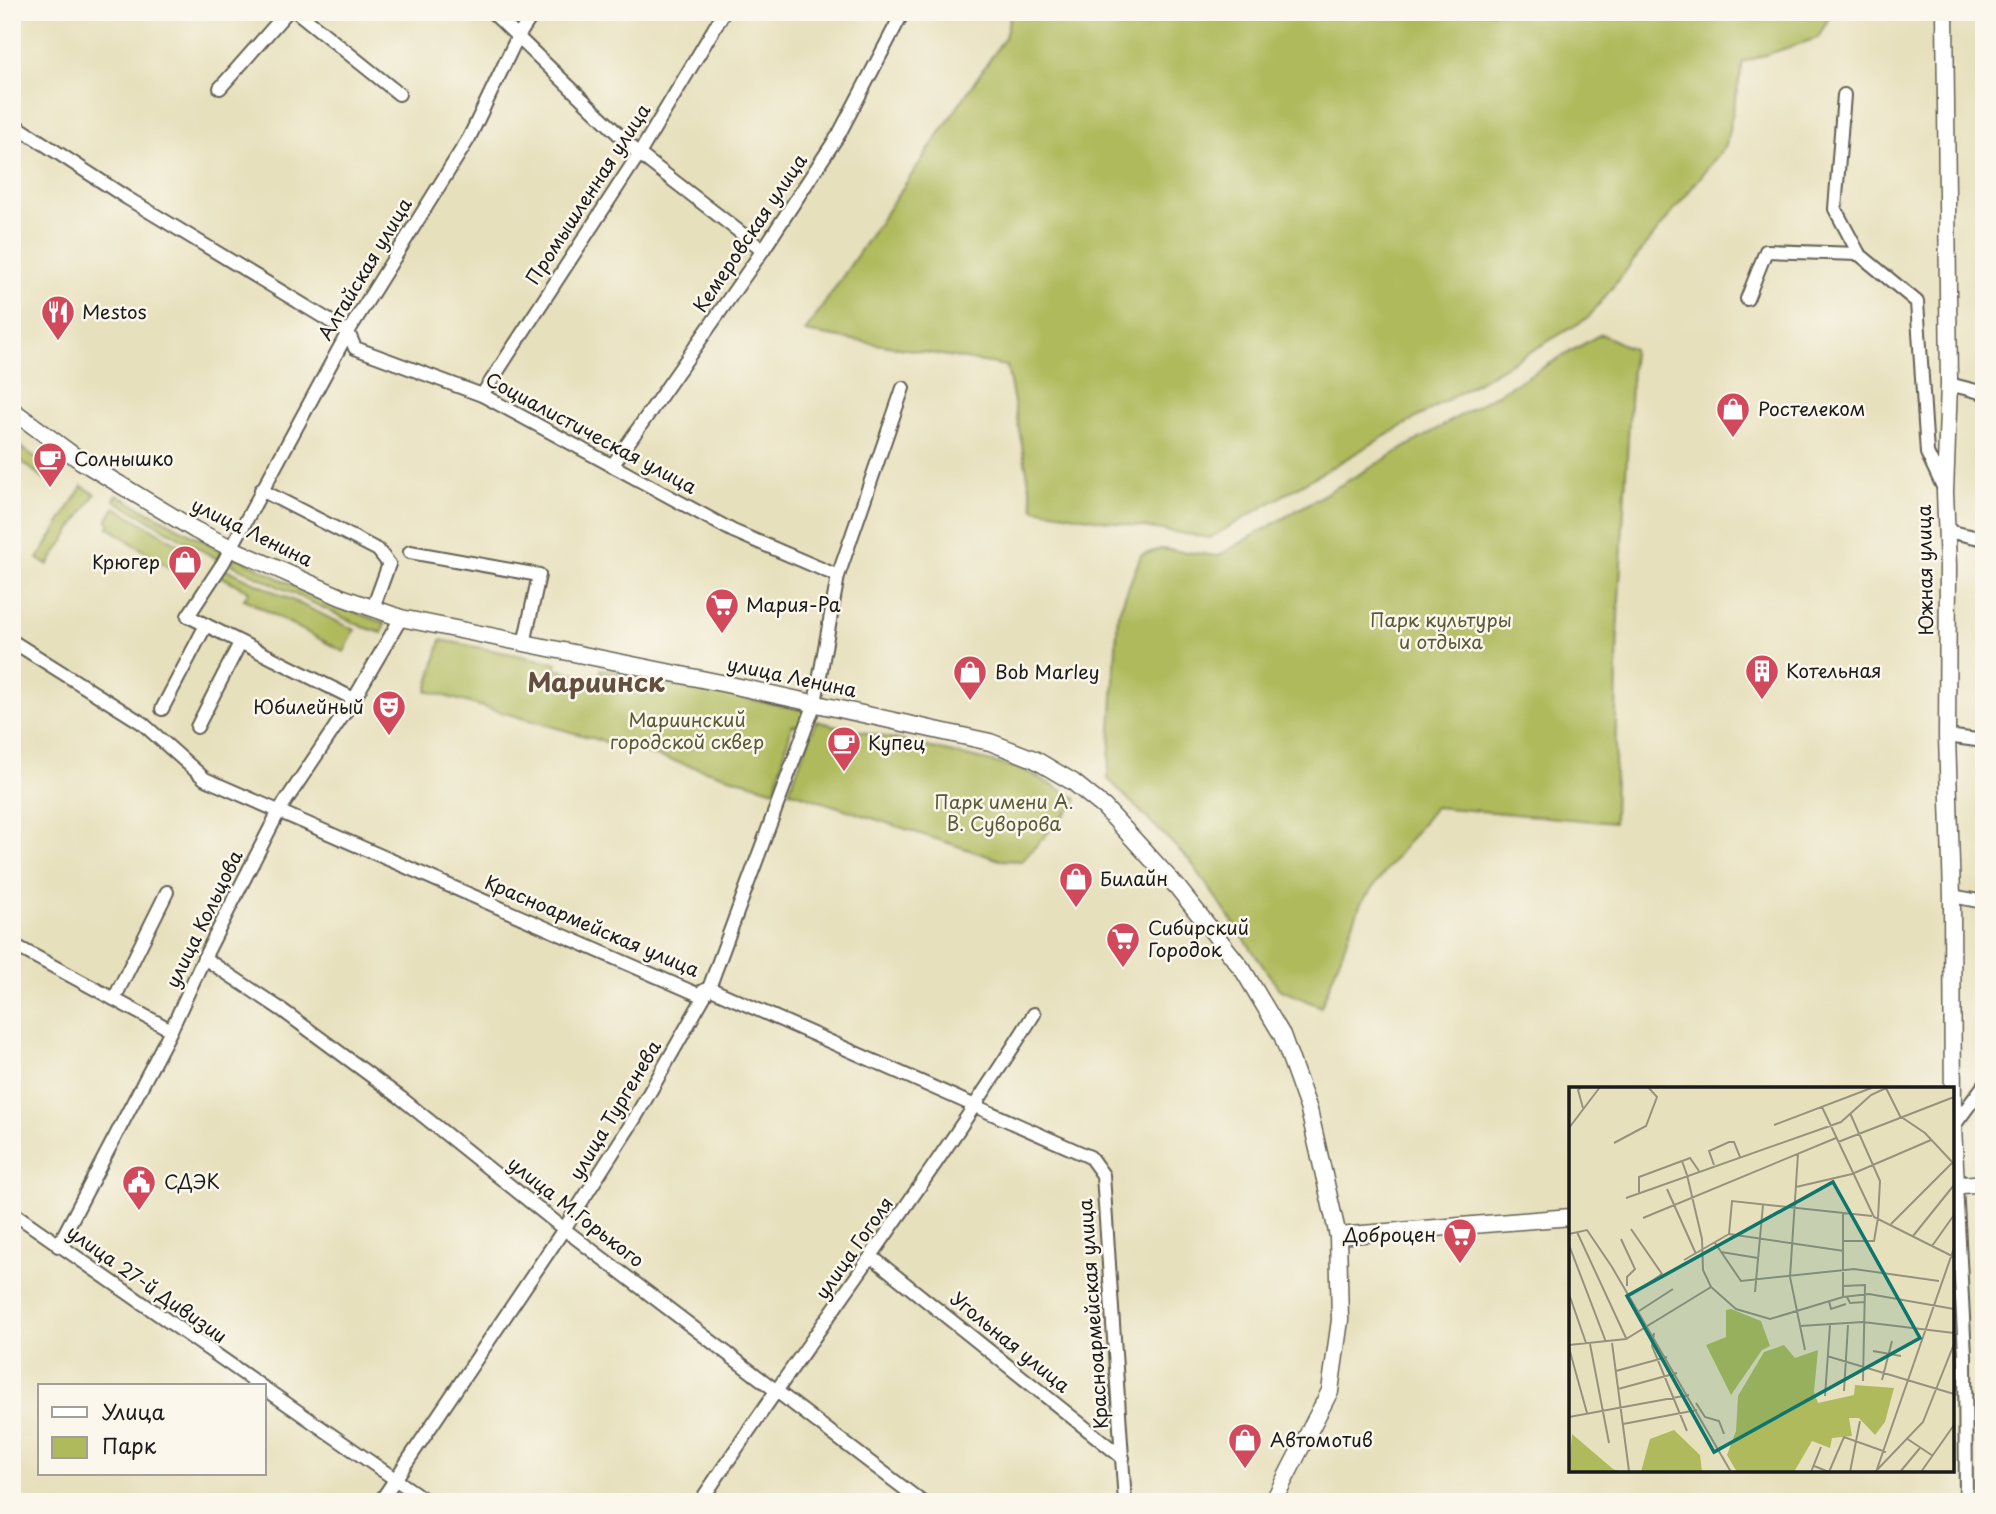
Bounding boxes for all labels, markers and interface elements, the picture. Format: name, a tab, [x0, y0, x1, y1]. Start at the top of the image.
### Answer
street label: Промышленная улица	[518, 97, 656, 289]
street label: Кемеровская улица	[686, 147, 813, 317]
street label: Алтайская улица	[311, 192, 418, 345]
restaurant icon: Mestos	[39, 293, 77, 342]
place label: Mestos	[82, 297, 147, 325]
street label: Социалистическая улица	[481, 364, 702, 500]
shop icon: Ростелеком	[1714, 390, 1752, 439]
place label: Ростелеком	[1758, 394, 1865, 422]
cafe icon: Солнышко	[31, 440, 69, 489]
place label: Солнышко	[74, 444, 174, 472]
street label: улица Ленина	[187, 490, 318, 573]
street label: Южная улица	[1909, 504, 1939, 636]
shop icon: Крюгер	[166, 543, 204, 592]
place label: Крюгер	[92, 547, 160, 575]
supermarket icon: Мария-Ра	[703, 586, 741, 635]
place label: Мария-Ра	[746, 590, 841, 618]
park label: Парк культуры и отдыха	[1370, 605, 1512, 655]
street label: улица Ленина	[725, 649, 860, 703]
building icon: Котельная	[1743, 652, 1781, 701]
shop icon: Bob Marley	[951, 653, 989, 702]
place label: Котельная	[1786, 656, 1882, 684]
place label: Bob Marley	[995, 657, 1100, 685]
district label: Мариинск	[528, 662, 665, 701]
theatre icon: Юбилейный	[370, 688, 408, 737]
place label: Юбилейный	[254, 692, 364, 720]
park label: Мариинский городской сквер	[610, 705, 764, 755]
cafe icon: Купец	[825, 724, 863, 773]
place label: Купец	[868, 728, 925, 756]
park label: Парк имени А. В. Суворова	[934, 787, 1074, 837]
street label: улица Кольцова	[158, 845, 249, 992]
shop icon: Билайн	[1057, 860, 1095, 909]
place label: Билайн	[1100, 864, 1168, 892]
street label: Красноармейская улица	[481, 867, 704, 983]
place label: Сибирский Городок	[1148, 913, 1249, 963]
supermarket icon: Сибирский Городок	[1104, 920, 1142, 969]
street label: улица Тургенева	[561, 1034, 667, 1185]
inset map	[1569, 1087, 1954, 1472]
street label: улица М.Горького	[502, 1149, 651, 1273]
public building icon: СДЭК	[120, 1163, 158, 1212]
place label: СДЭК	[164, 1167, 220, 1195]
street label: улица Гоголя	[807, 1190, 899, 1304]
street label: Красноармейская улица	[1070, 1198, 1114, 1430]
supermarket icon: Доброцен	[1441, 1216, 1479, 1265]
street label: улица 27-й Дивизии	[62, 1217, 233, 1349]
place label: Доброцен	[1342, 1220, 1436, 1248]
street label: Угольная улица	[945, 1284, 1077, 1398]
legend	[38, 1384, 266, 1476]
text: Улица	[102, 1395, 165, 1427]
shop icon: Автомотив	[1226, 1421, 1264, 1470]
place label: Автомотив	[1270, 1425, 1373, 1453]
text: Парк	[102, 1429, 157, 1461]

